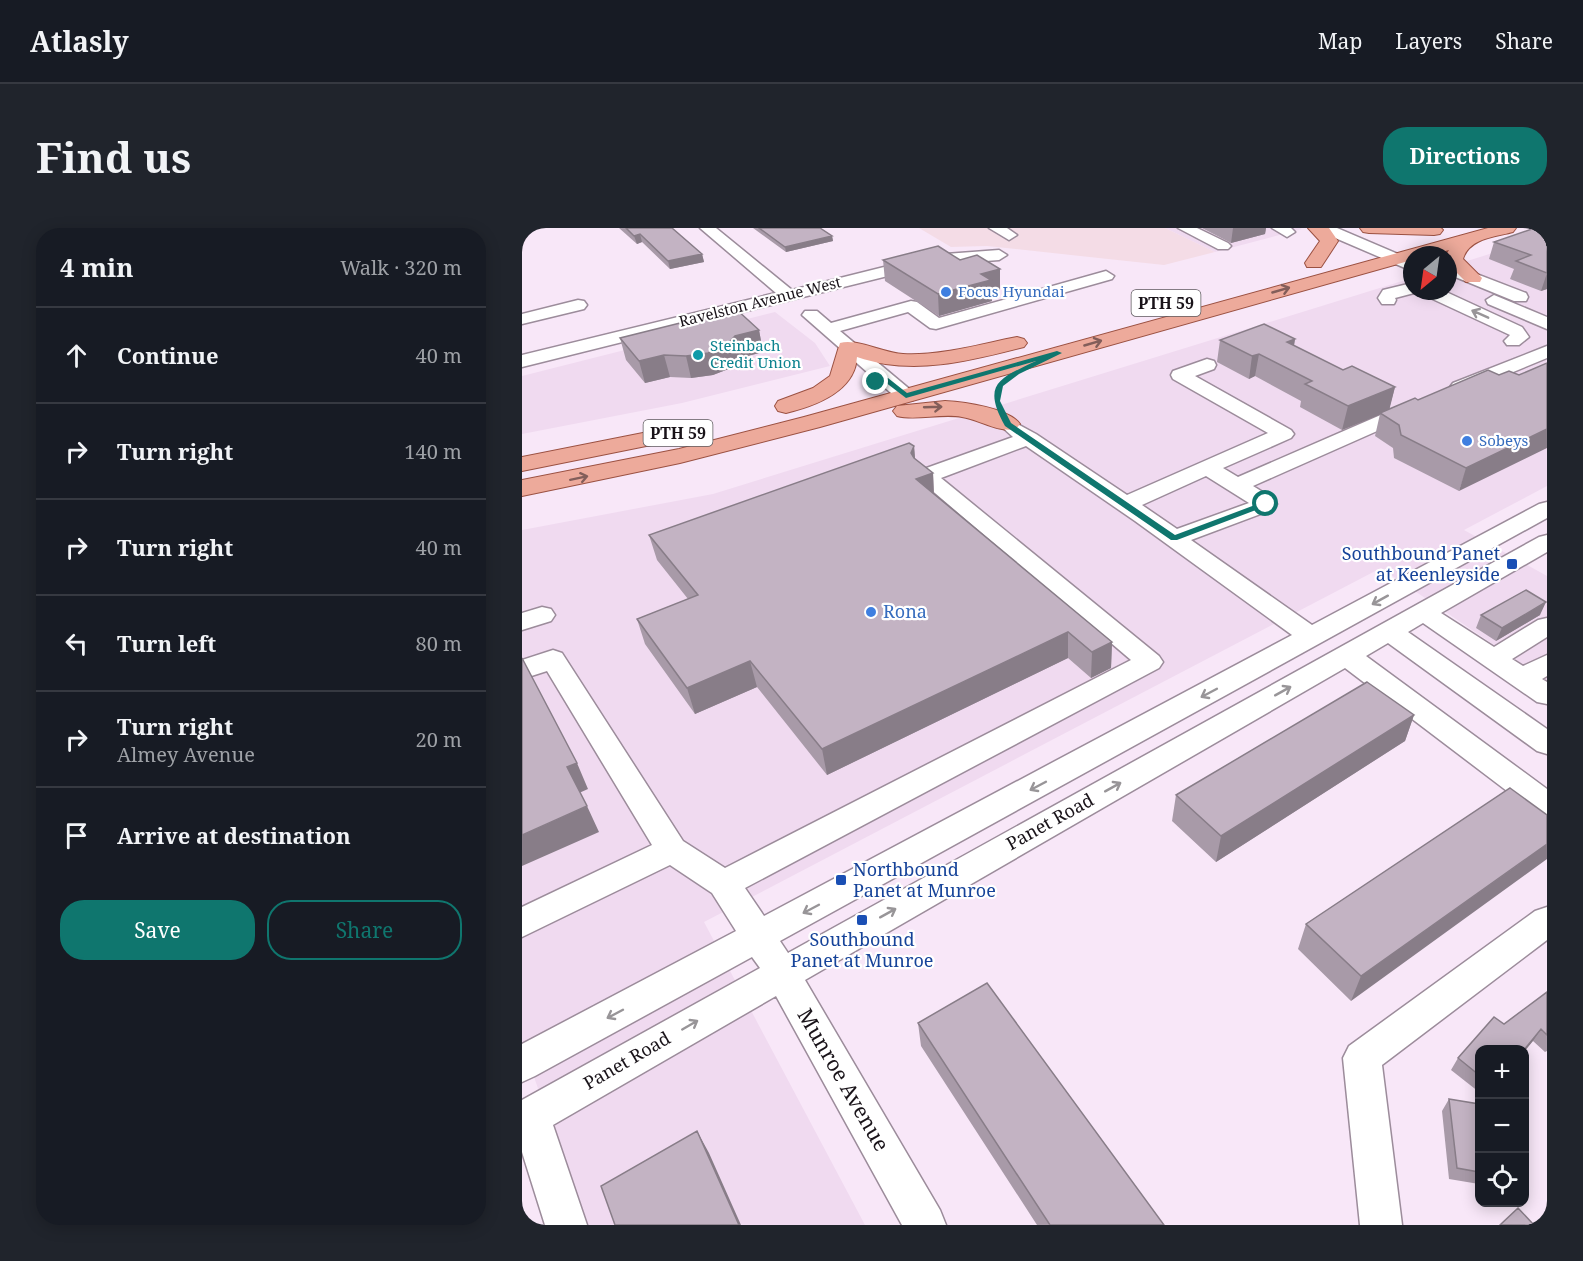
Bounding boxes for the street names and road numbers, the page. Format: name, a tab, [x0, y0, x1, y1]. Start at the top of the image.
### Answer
street label: Ravelston Avenue West	[677, 271, 843, 331]
road number: PTH 59	[1132, 290, 1200, 316]
road number: PTH 59	[644, 420, 712, 446]
street label: Panet Road	[1001, 787, 1098, 855]
street label: Munroe Avenue	[792, 1003, 896, 1156]
street label: Panet Road	[579, 1026, 674, 1095]

